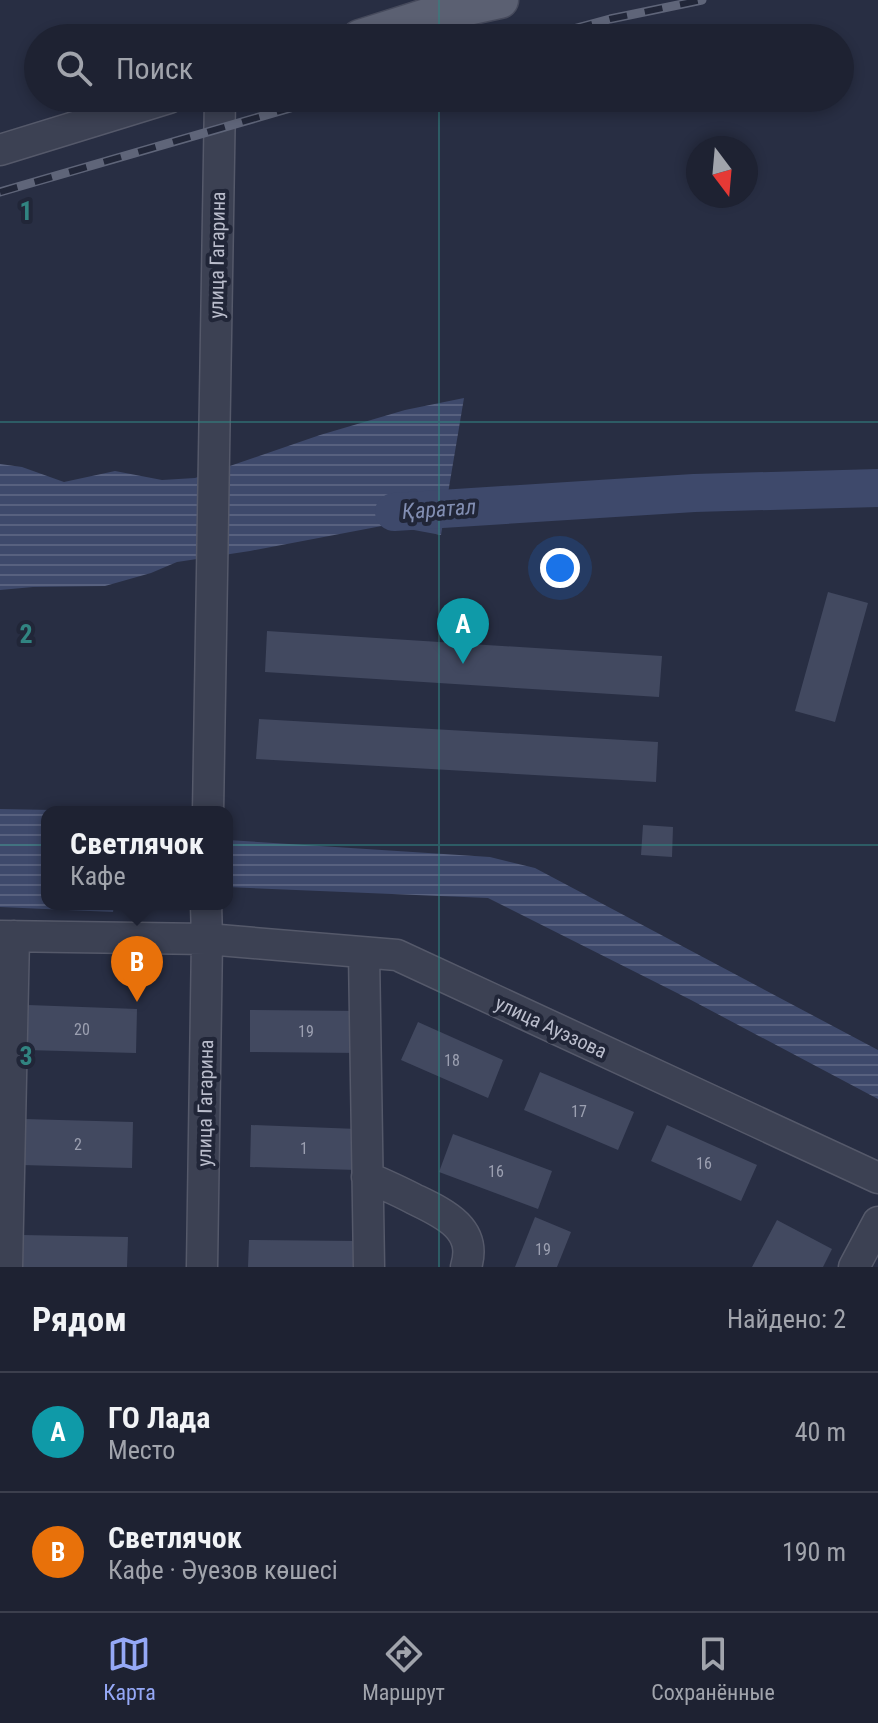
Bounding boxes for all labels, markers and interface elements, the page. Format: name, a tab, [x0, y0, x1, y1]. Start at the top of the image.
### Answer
search box	[24, 24, 854, 112]
icon: search	[52, 46, 96, 90]
text: Поиск	[116, 51, 193, 86]
north arrow	[686, 136, 758, 208]
street label: улица Гагарина	[204, 191, 230, 319]
text: 1	[19, 196, 33, 226]
water label: Қаратал	[401, 494, 477, 524]
your location	[540, 548, 580, 588]
pin: A	[437, 598, 489, 664]
text: 2	[19, 619, 33, 649]
popup	[41, 806, 233, 910]
text: Светлячок	[70, 826, 204, 861]
text: Кафе	[70, 861, 126, 891]
pin: B	[111, 936, 163, 1002]
street label: улица Ауэзова	[491, 991, 611, 1063]
house number: 20	[74, 1020, 90, 1039]
house number: 19	[298, 1022, 314, 1041]
street label: улица Гагарина	[192, 1039, 218, 1167]
text: 3	[19, 1041, 33, 1071]
house number: 18	[444, 1051, 460, 1070]
house number: 17	[571, 1102, 587, 1121]
house number: 2	[74, 1135, 82, 1154]
house number: 1	[300, 1139, 308, 1158]
house number: 16	[696, 1154, 712, 1173]
house number: 16	[488, 1162, 504, 1181]
house number: 19	[535, 1240, 551, 1259]
text: Рядом	[32, 1299, 127, 1339]
text: Найдено: 2	[727, 1304, 846, 1334]
text: ГО Лада	[108, 1400, 210, 1435]
text: A	[50, 1417, 66, 1447]
text: 40 m	[795, 1417, 846, 1447]
text: Место	[108, 1435, 175, 1465]
text: Светлячок	[108, 1520, 242, 1555]
text: B	[51, 1537, 65, 1567]
text: 190 m	[782, 1537, 846, 1567]
text: Кафе · Әуезов көшесі	[108, 1555, 338, 1585]
tab: Карта	[103, 1632, 156, 1705]
tab: Маршрут	[362, 1632, 445, 1705]
tab: Сохранённые	[651, 1632, 775, 1705]

